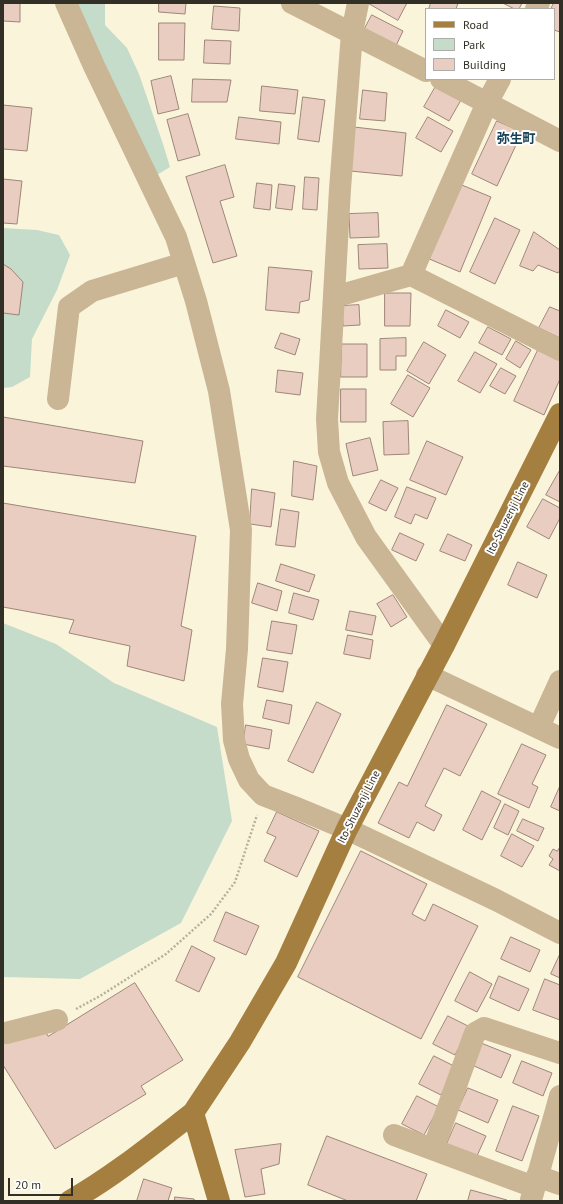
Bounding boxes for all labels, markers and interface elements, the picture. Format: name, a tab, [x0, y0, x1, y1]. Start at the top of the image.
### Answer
legend	[425, 8, 555, 80]
text: Road	[463, 17, 488, 32]
text: Park	[463, 37, 485, 52]
text: Building	[463, 57, 506, 72]
district label: 弥生町	[497, 131, 535, 147]
street label: Ito-Shuzenji Line	[484, 479, 532, 557]
street label: Ito-Shuzenji Line	[335, 768, 383, 846]
scale bar	[10, 1170, 75, 1196]
text: 20 m	[15, 1177, 41, 1192]

